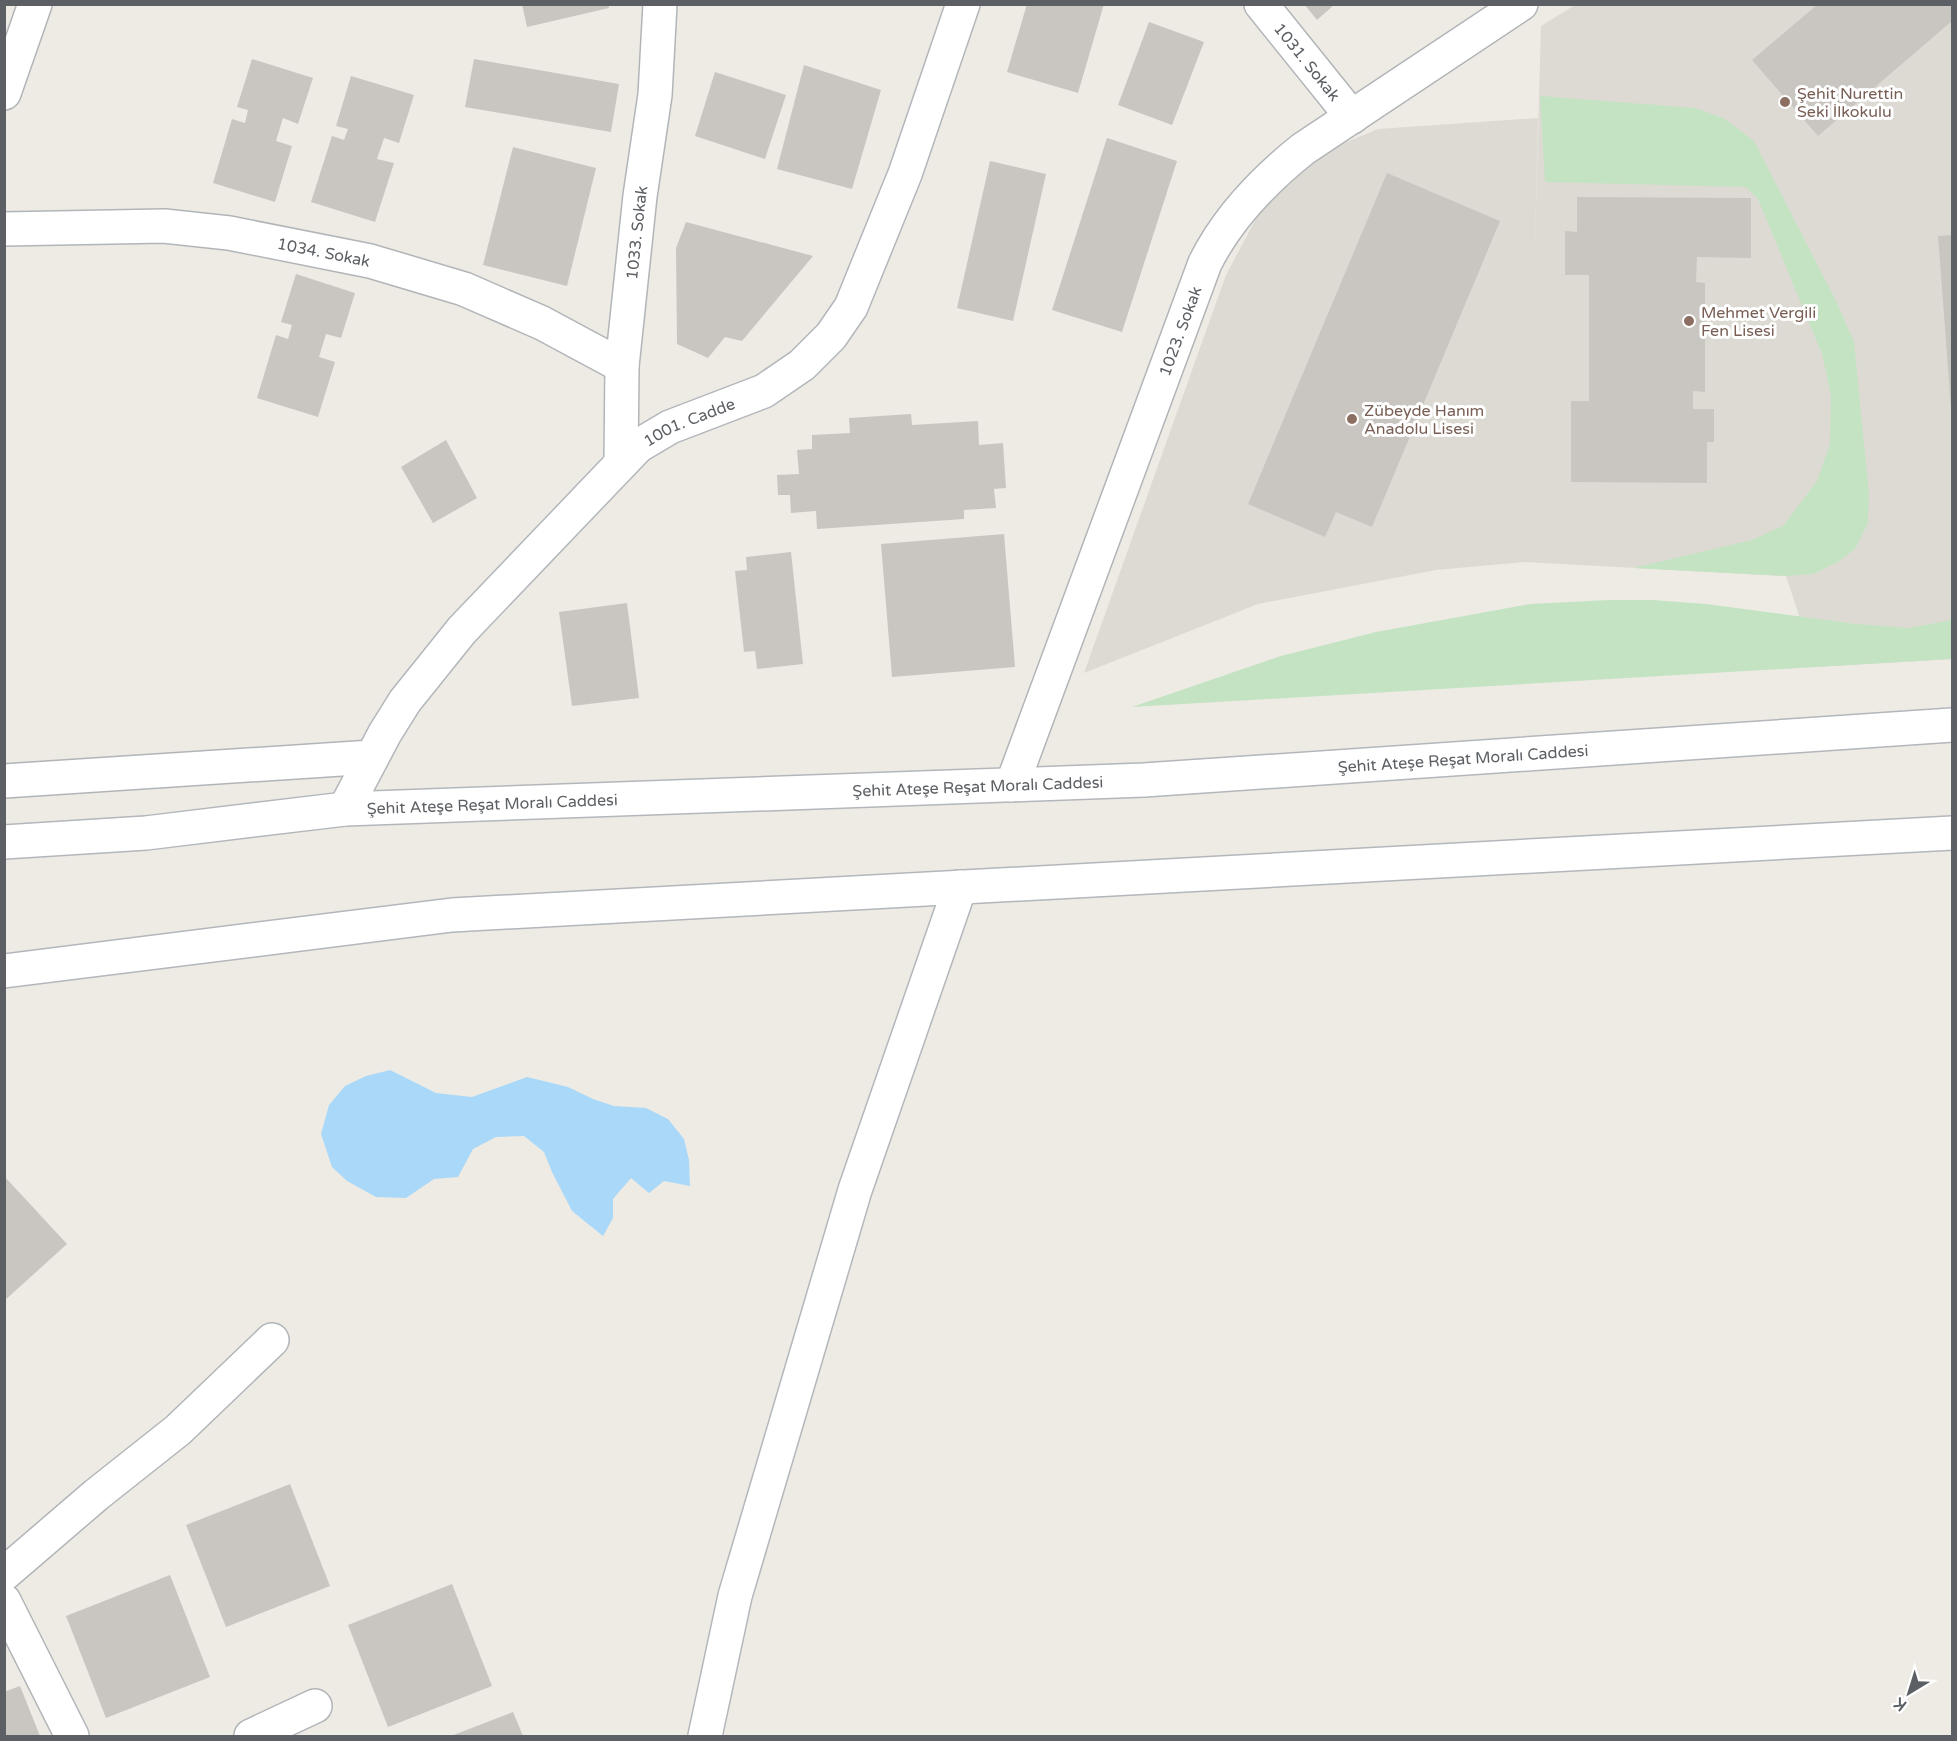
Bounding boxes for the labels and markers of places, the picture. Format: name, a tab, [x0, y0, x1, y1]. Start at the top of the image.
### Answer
place label: Şehit Nurettin Seki İlkokulu	[1797, 84, 1903, 122]
marker: Şehit Nurettin Seki İlkokulu	[1778, 95, 1792, 109]
place label: Mehmet Vergili Fen Lisesi	[1701, 303, 1816, 341]
marker: Mehmet Vergili Fen Lisesi	[1682, 314, 1696, 328]
place label: Zübeyde Hanım Anadolu Lisesi	[1364, 401, 1484, 439]
marker: Zübeyde Hanım Anadolu Lisesi	[1345, 412, 1359, 426]

